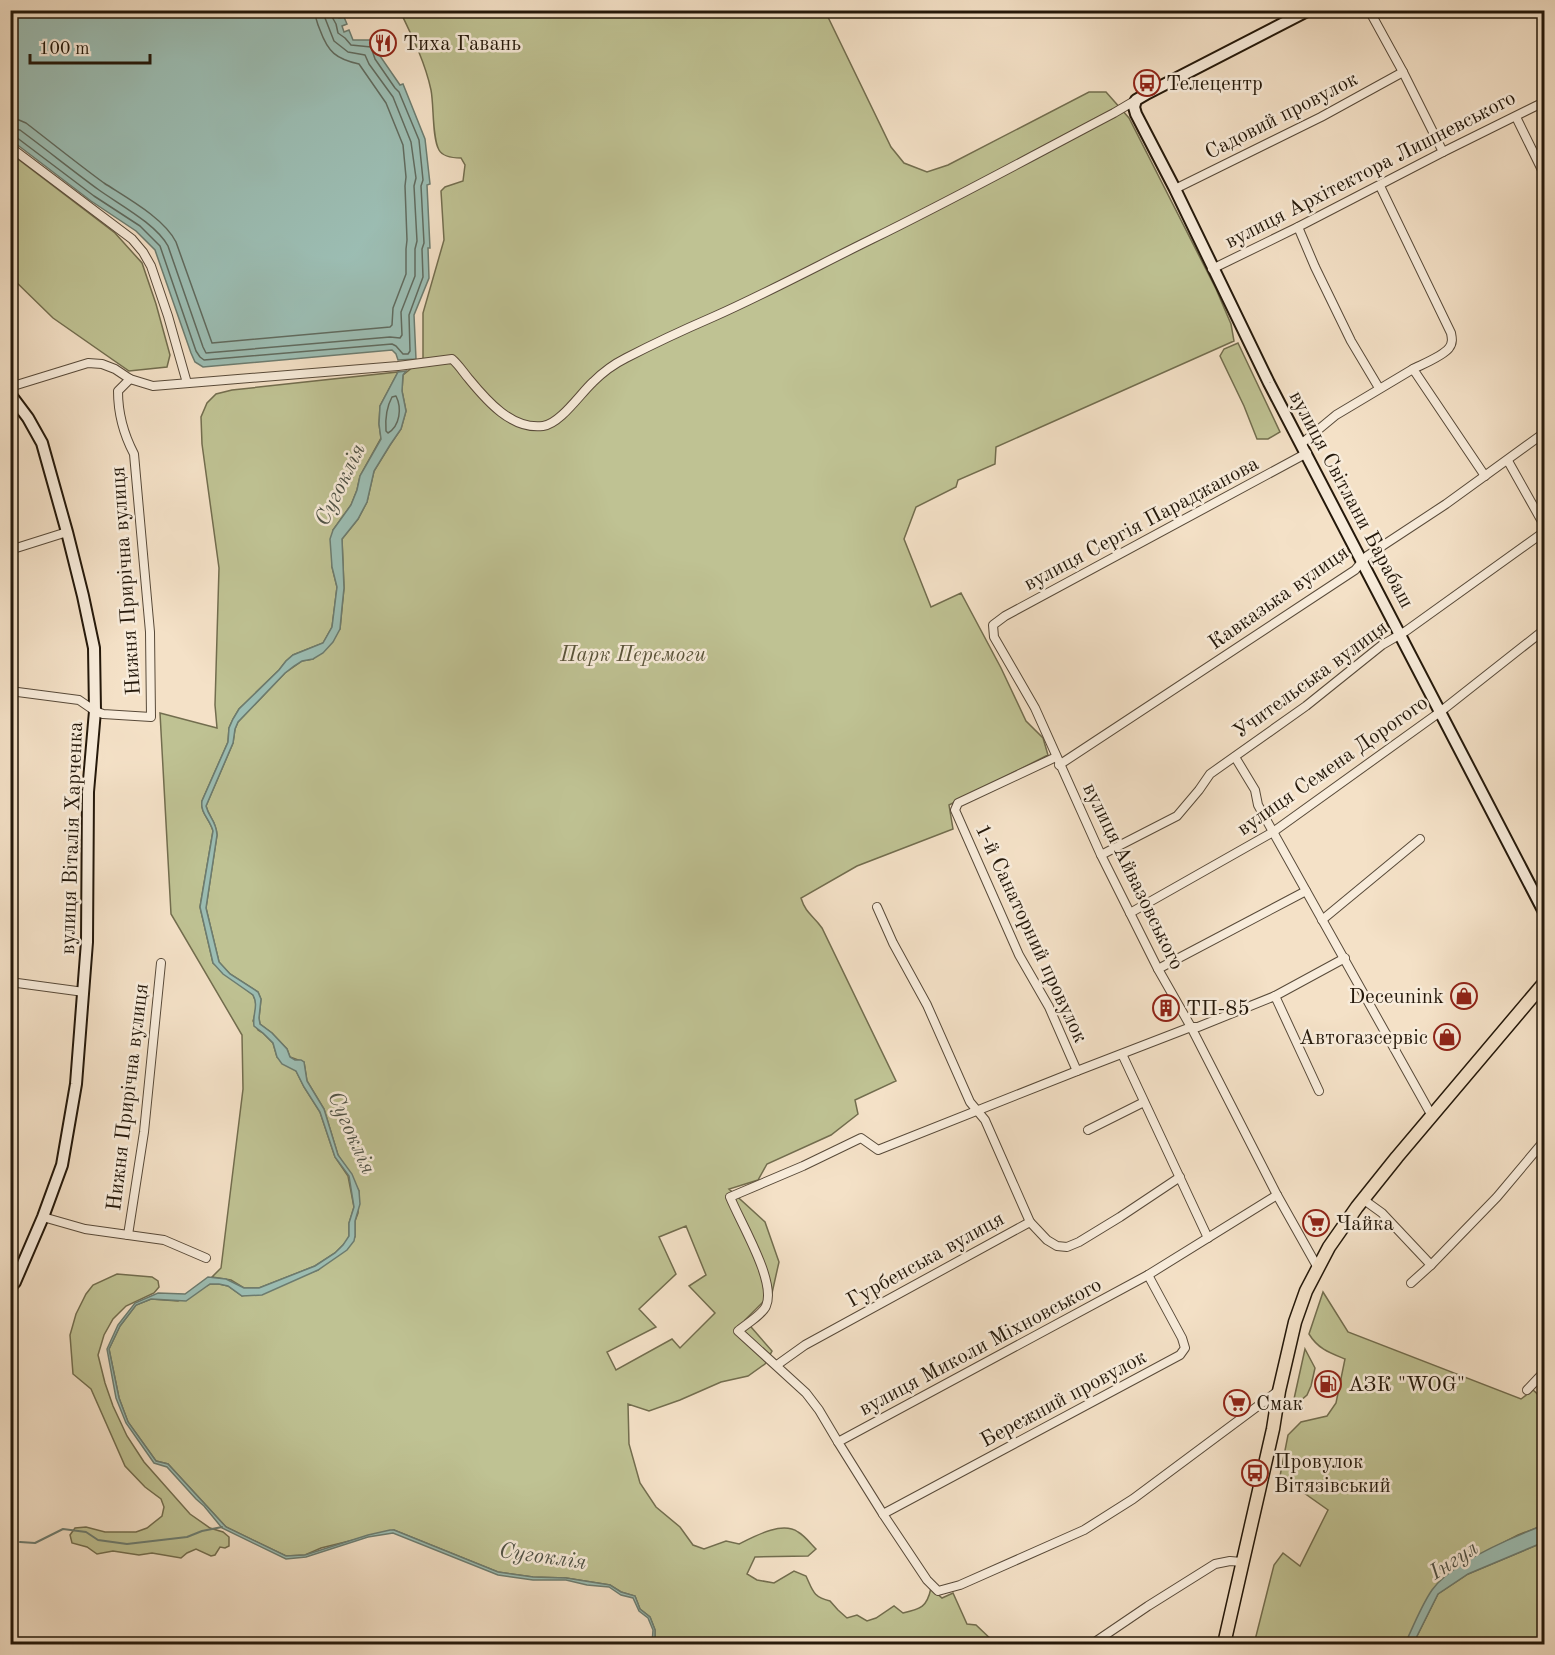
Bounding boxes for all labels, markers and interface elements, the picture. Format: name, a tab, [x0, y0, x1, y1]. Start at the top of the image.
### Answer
scale bar	[30, 27, 150, 65]
restaurant icon: Тиха Гавань	[368, 28, 398, 58]
place label: Тиха Гавань	[403, 34, 521, 55]
text: 100 m	[39, 40, 90, 58]
bus stop icon: Телецентр	[1132, 68, 1162, 98]
street label: Садовий провулок	[1202, 69, 1362, 164]
place label: Телецентр	[1166, 74, 1263, 95]
street label: вулиця Архітектора Лишневського	[1222, 88, 1519, 253]
street label: вулиця Світлани Барабаш	[1284, 388, 1417, 612]
water label: Сугоклія	[312, 440, 370, 529]
street label: вулиця Сергія Параджанова	[1021, 453, 1263, 595]
street label: Нижня Прирічна вулиця	[108, 466, 145, 696]
street label: Кавказька вулиця	[1205, 542, 1353, 654]
street label: Учительська вулиця	[1230, 617, 1392, 743]
park label: Парк Перемоги	[559, 645, 706, 666]
street label: вулиця Семена Дорогого	[1234, 692, 1432, 840]
street label: вулиця Віталія Харченка	[58, 721, 87, 955]
street label: вулиця Айвазовського	[1078, 780, 1187, 973]
street label: 1-й Санаторний провулок	[971, 821, 1091, 1047]
shop icon: Deceunink	[1449, 981, 1479, 1011]
street label: Нижня Прирічна вулиця	[104, 982, 153, 1212]
place label: Deceunink	[1349, 987, 1444, 1008]
building icon: ТП-85	[1151, 993, 1181, 1023]
place label: ТП-85	[1186, 999, 1250, 1020]
shop icon: Автогазсервіс	[1432, 1022, 1462, 1052]
place label: Автогазсервіс	[1299, 1028, 1428, 1049]
water label: Сугоклія	[323, 1088, 379, 1178]
street label: Гурбенська вулиця	[844, 1208, 1008, 1312]
supermarket icon: Чайка	[1301, 1208, 1331, 1238]
place label: Чайка	[1336, 1214, 1394, 1235]
street label: вулиця Миколи Міхновського	[856, 1274, 1105, 1420]
street label: Бережний провулок	[977, 1347, 1150, 1452]
fuel station icon: АЗК "WOG"	[1313, 1369, 1343, 1399]
place label: АЗК "WOG"	[1348, 1375, 1465, 1396]
supermarket icon: Смак	[1222, 1388, 1252, 1418]
place label: Смак	[1256, 1394, 1304, 1415]
place label: Провулок Вітязівський	[1274, 1452, 1391, 1497]
bus stop icon: Провулок Вітязівський	[1240, 1458, 1270, 1488]
water label: Інгул	[1425, 1537, 1482, 1585]
water label: Сугоклія	[498, 1540, 588, 1574]

